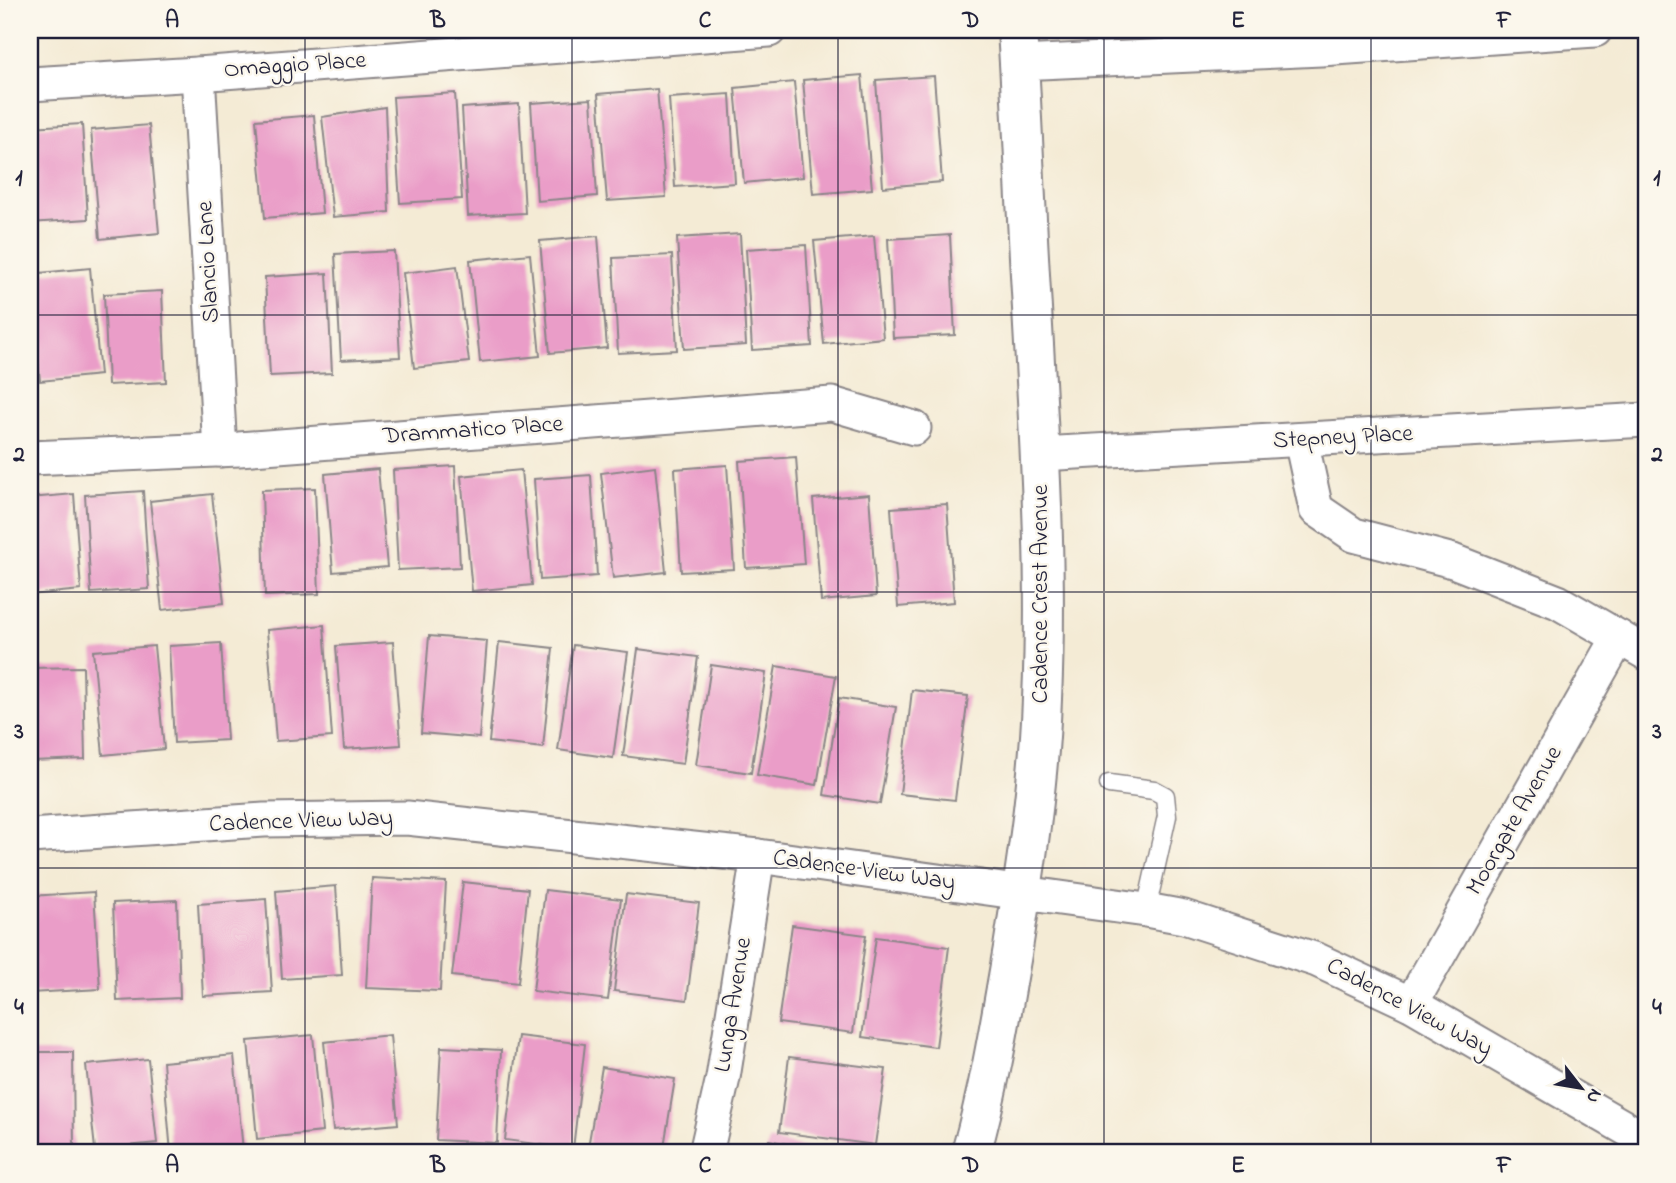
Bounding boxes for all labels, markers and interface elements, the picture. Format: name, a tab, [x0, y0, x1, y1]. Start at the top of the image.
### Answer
text: A	[165, 5, 179, 38]
text: B	[429, 5, 446, 38]
text: C	[699, 5, 712, 38]
text: D	[962, 5, 979, 38]
text: E	[1231, 5, 1245, 38]
text: F	[1496, 5, 1512, 38]
street label: Omaggio Place	[223, 44, 368, 88]
text: 1	[15, 163, 23, 196]
text: 1	[1653, 163, 1661, 196]
street label: Slancio Lane	[188, 200, 230, 324]
street label: Drammatico Place	[381, 407, 565, 455]
street label: Stepney Place	[1272, 417, 1414, 460]
text: 2	[12, 439, 25, 472]
text: 2	[1650, 439, 1663, 472]
street label: Cadence Crest Avenue	[1024, 484, 1059, 704]
text: 3	[13, 716, 24, 749]
text: 3	[1651, 716, 1662, 749]
street label: Moorgate Avenue	[1458, 740, 1572, 902]
street label: Cadence View Way	[209, 801, 394, 844]
street label: Cadence View Way	[770, 841, 957, 902]
street label: Lunga Avenue	[706, 935, 762, 1075]
street label: Cadence View Way	[1319, 949, 1498, 1067]
text: 4	[14, 992, 24, 1025]
text: 4	[1652, 992, 1662, 1025]
north arrow	[1546, 1054, 1616, 1124]
text: N	[1578, 1083, 1608, 1108]
text: A	[165, 1150, 179, 1183]
text: B	[429, 1150, 446, 1183]
text: C	[699, 1150, 712, 1183]
text: D	[962, 1150, 979, 1183]
text: E	[1231, 1150, 1245, 1183]
text: F	[1496, 1150, 1512, 1183]

